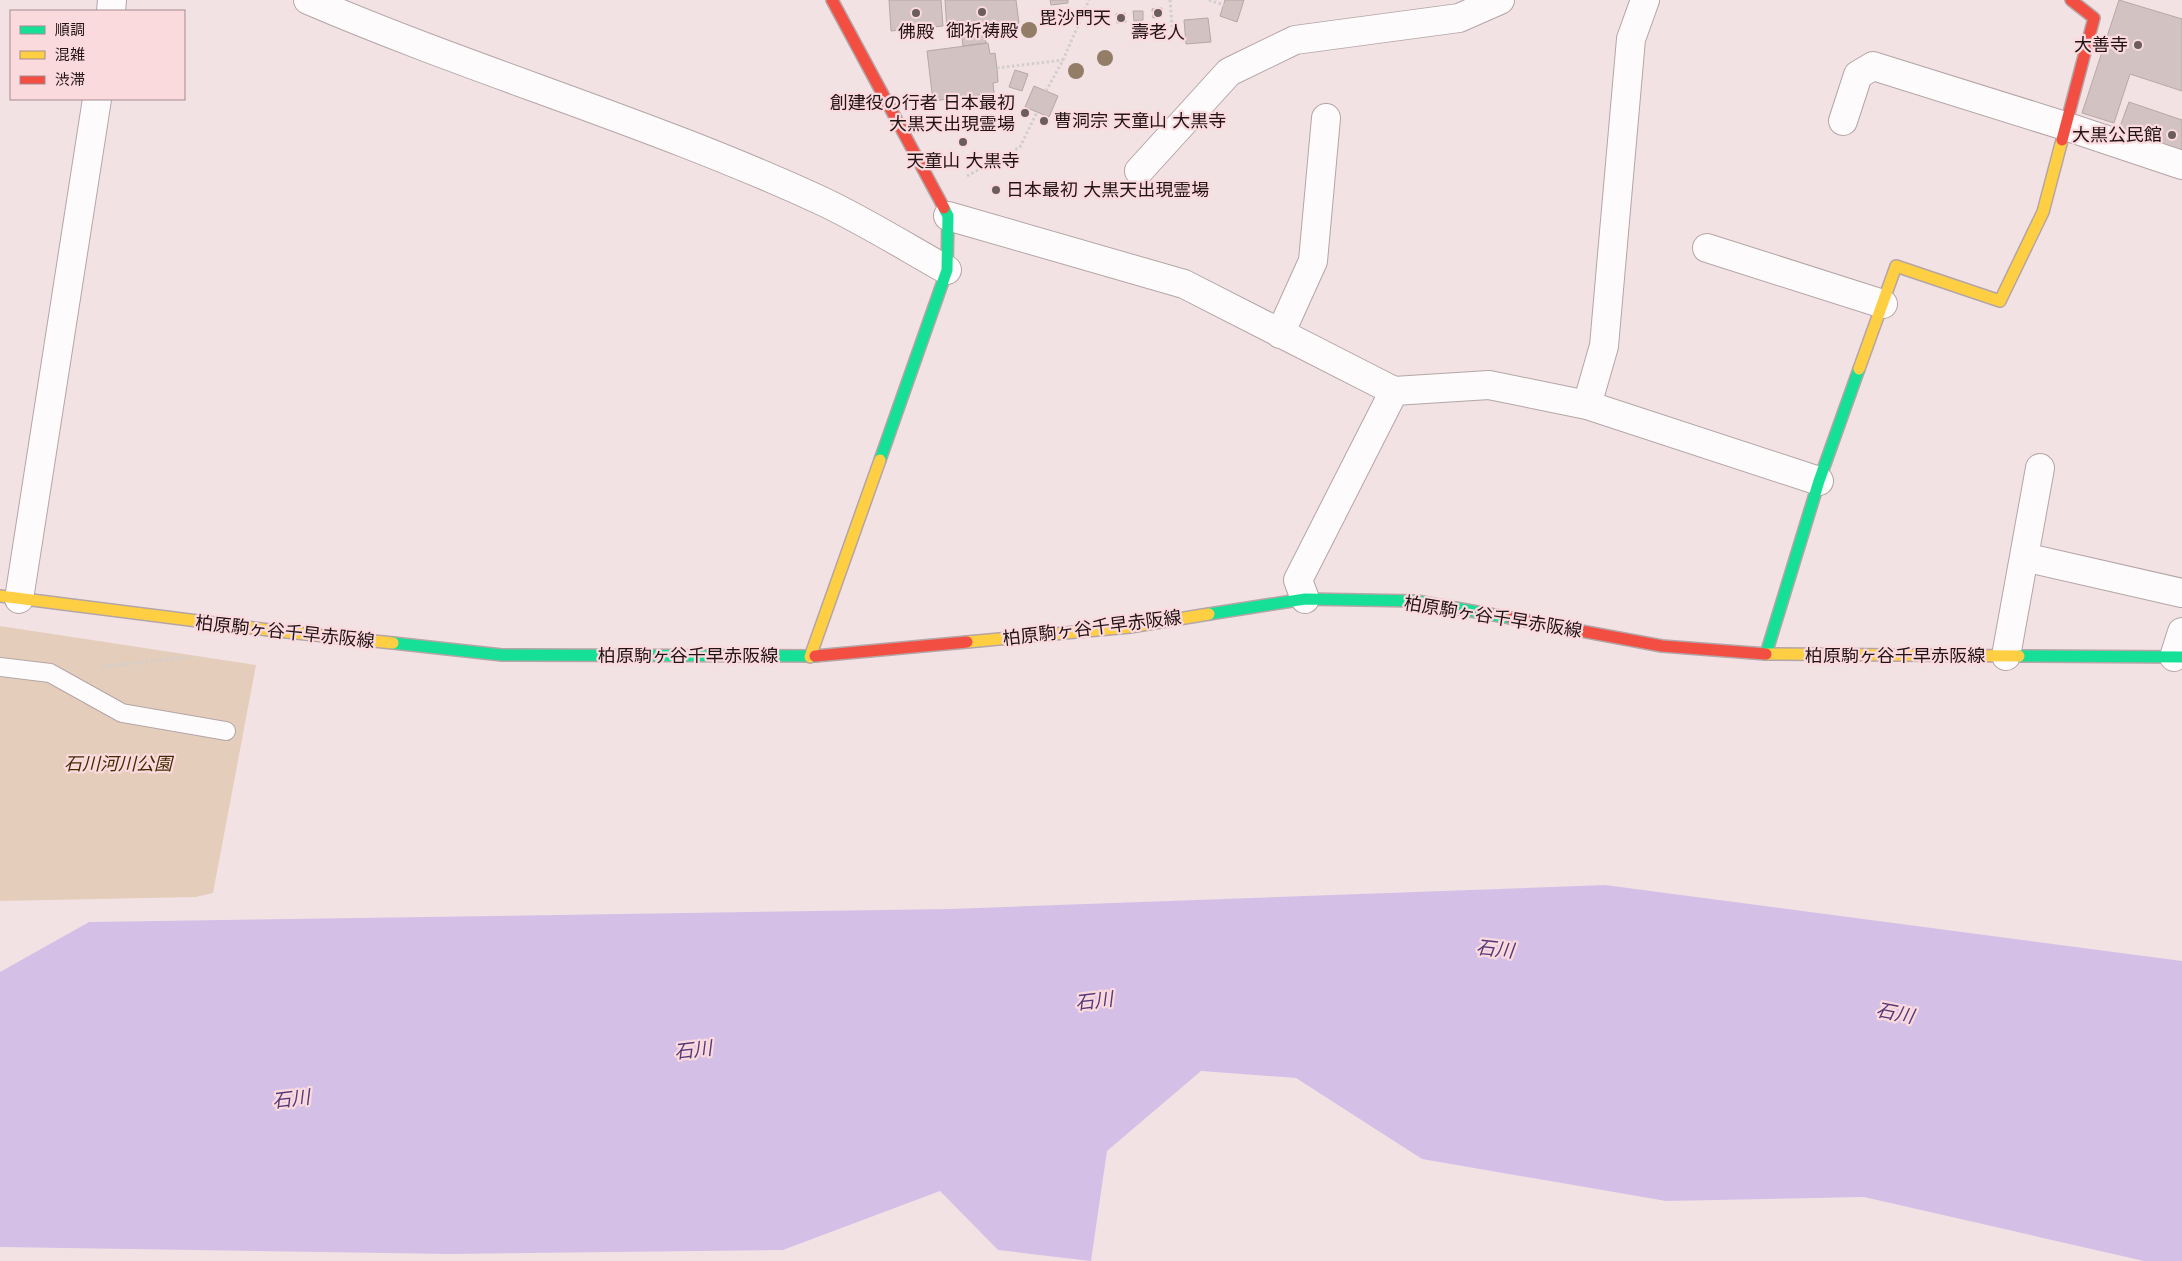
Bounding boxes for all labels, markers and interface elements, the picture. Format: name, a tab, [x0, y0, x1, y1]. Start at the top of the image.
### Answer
marker: 御祈祷殿	[976, 6, 988, 18]
marker: 佛殿	[910, 7, 922, 19]
place label: 毘沙門天	[1039, 7, 1111, 29]
marker: 壽老人	[1152, 7, 1164, 19]
legend	[10, 10, 185, 100]
marker: 毘沙門天	[1115, 12, 1127, 24]
text: 順調	[55, 20, 85, 39]
place label: 御祈祷殿	[946, 20, 1018, 42]
place label: 佛殿	[898, 21, 934, 43]
place label: 壽老人	[1131, 21, 1185, 43]
place label: 大善寺	[2074, 34, 2128, 56]
marker: 大善寺	[2132, 39, 2144, 51]
text: 混雑	[55, 45, 85, 64]
text: 渋滞	[55, 70, 85, 89]
place label: 創建役の行者 日本最初 大黒天出現霊場	[830, 92, 1015, 135]
marker: 創建役の行者 日本最初 大黒天出現霊場	[1019, 107, 1031, 119]
place label: 曹洞宗 天童山 大黒寺	[1054, 110, 1226, 132]
marker: 曹洞宗 天童山 大黒寺	[1038, 115, 1050, 127]
place label: 大黒公民館	[2072, 124, 2162, 146]
marker: 大黒公民館	[2166, 129, 2178, 141]
marker: 天童山 大黒寺	[957, 136, 969, 148]
place label: 天童山 大黒寺	[906, 150, 1020, 172]
place label: 日本最初 大黒天出現霊場	[1006, 179, 1209, 201]
marker: 日本最初 大黒天出現霊場	[990, 184, 1002, 196]
street label: 柏原駒ヶ谷千早赤阪線	[1402, 592, 1584, 642]
street label: 柏原駒ヶ谷千早赤阪線	[1001, 606, 1183, 650]
street label: 柏原駒ヶ谷千早赤阪線	[194, 612, 376, 652]
street label: 柏原駒ヶ谷千早赤阪線	[598, 645, 778, 667]
street label: 柏原駒ヶ谷千早赤阪線	[1805, 645, 1985, 667]
park label: 石川河川公園	[64, 753, 175, 775]
water label: 石川	[1475, 936, 1517, 963]
water label: 石川	[1074, 987, 1116, 1015]
water label: 石川	[1874, 998, 1918, 1028]
water label: 石川	[673, 1036, 715, 1064]
water label: 石川	[271, 1085, 313, 1113]

